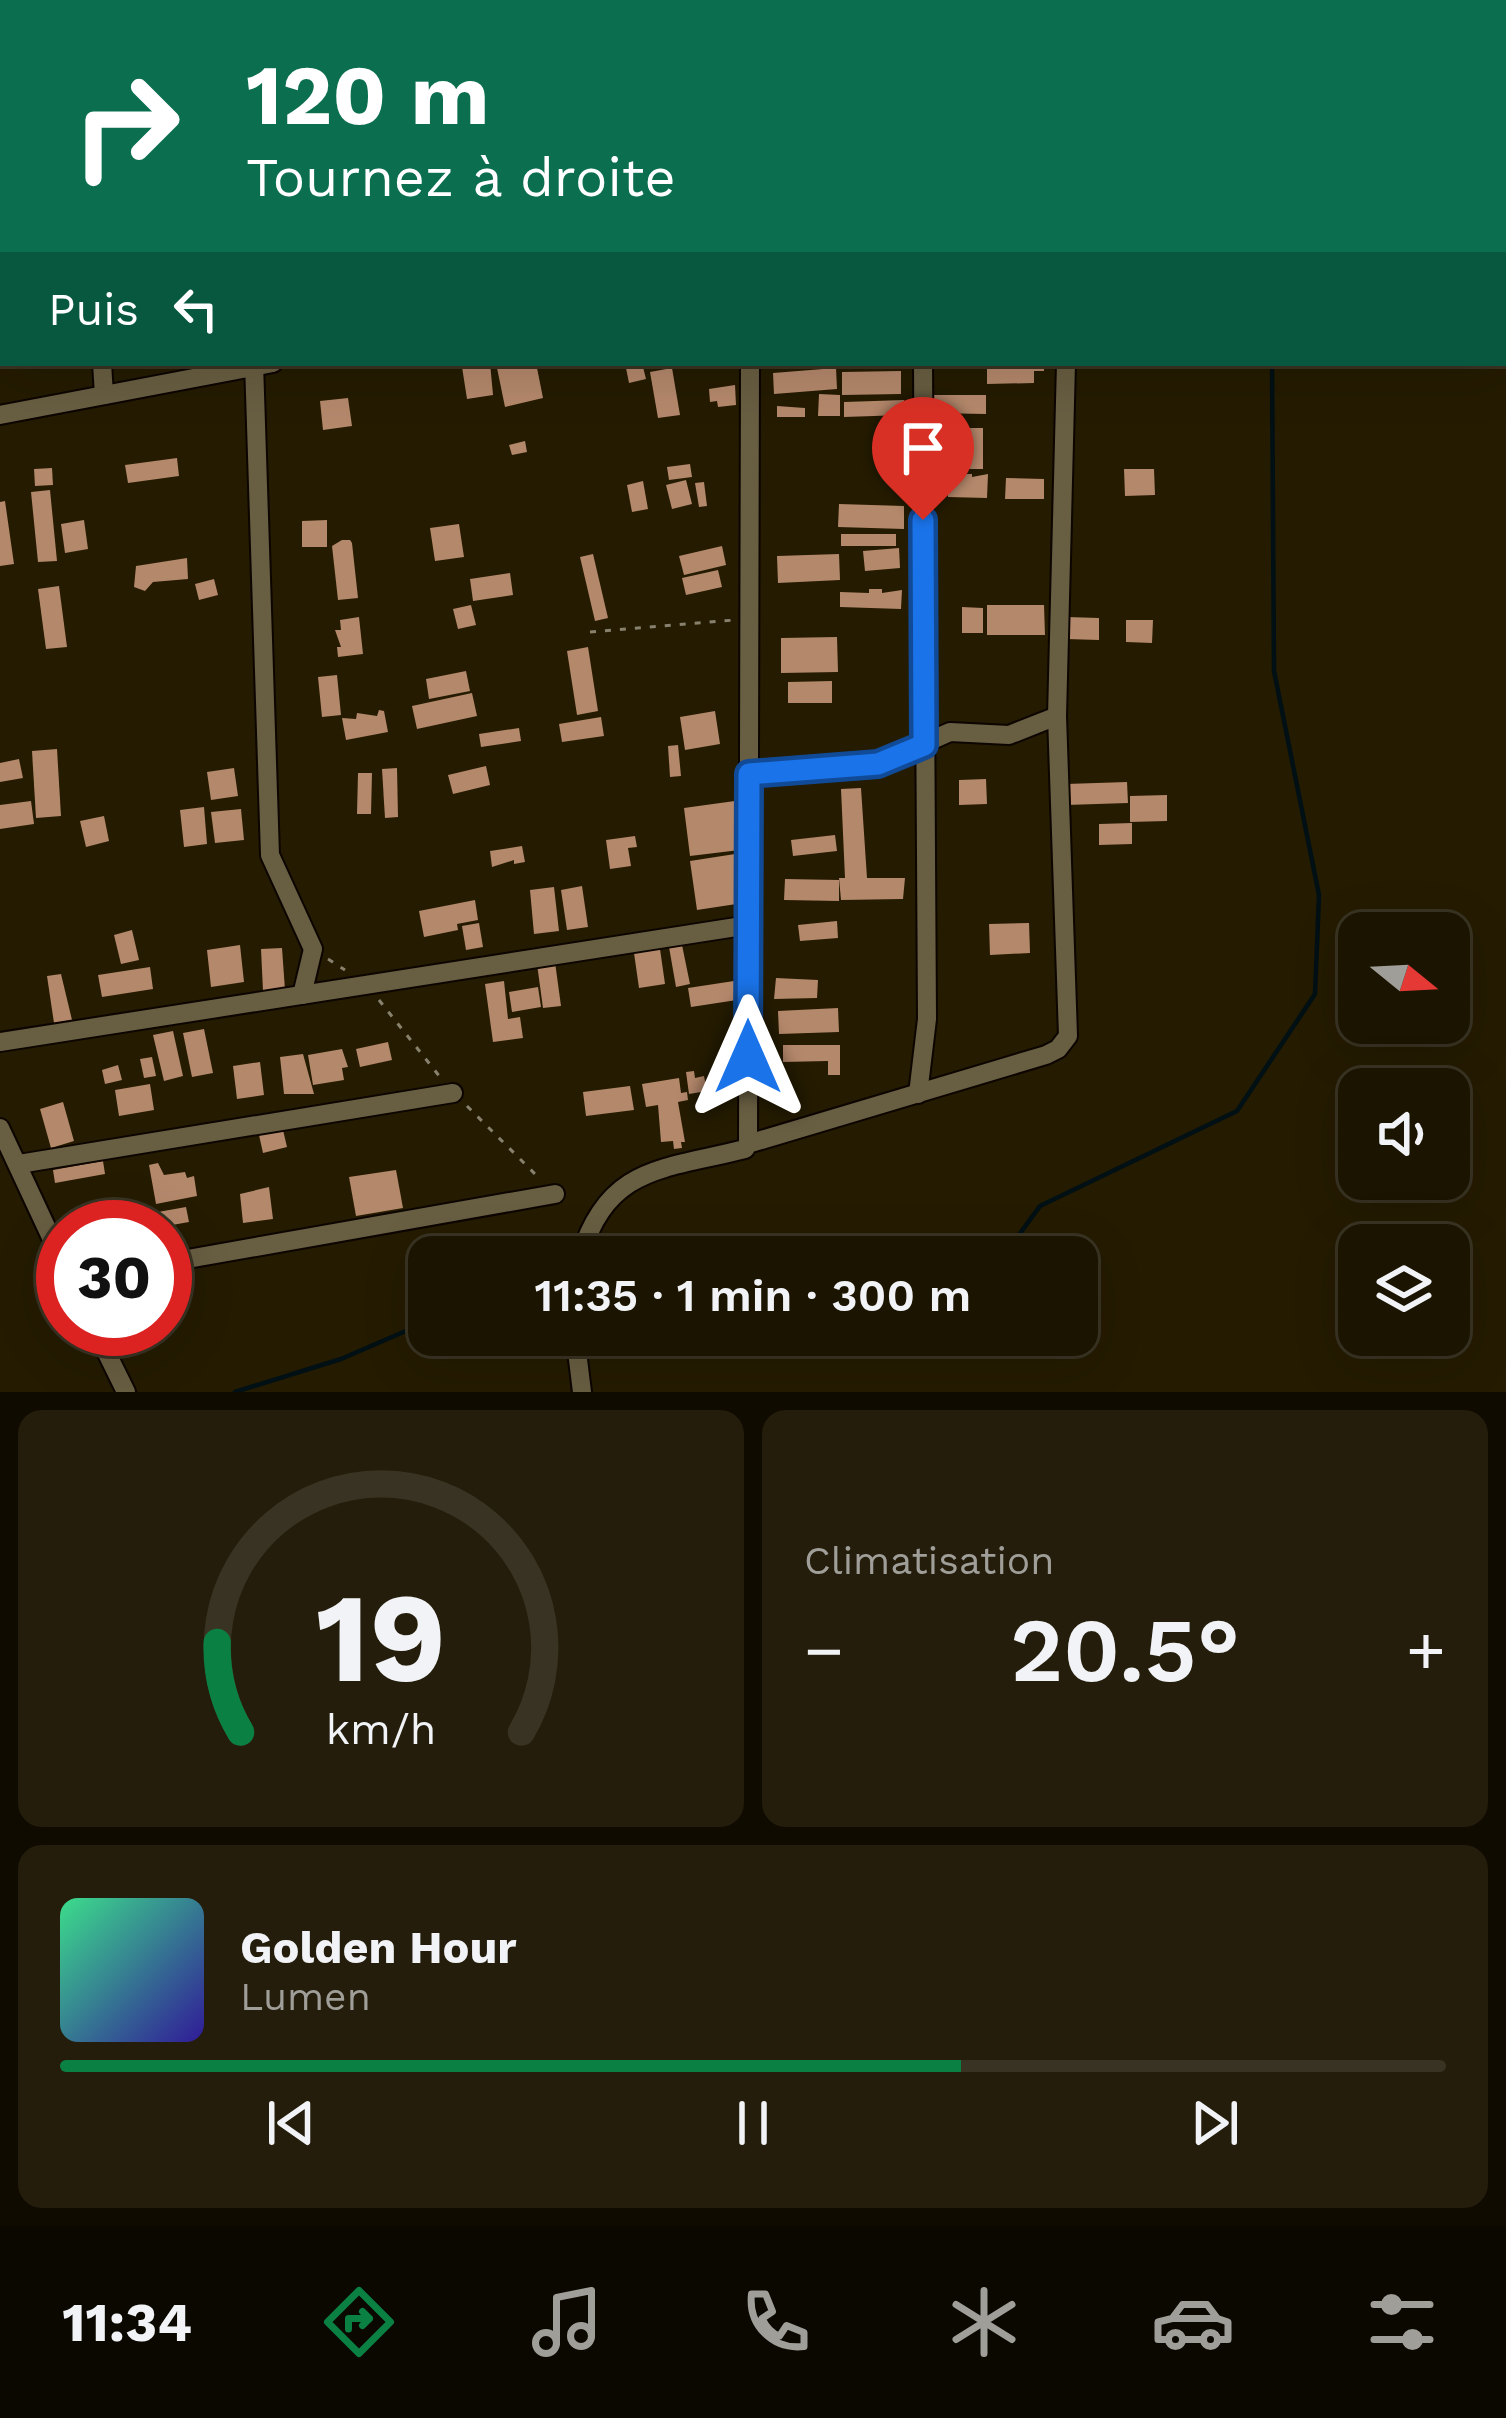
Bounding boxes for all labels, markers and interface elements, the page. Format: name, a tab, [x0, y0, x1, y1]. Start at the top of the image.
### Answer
text: 120 m	[246, 46, 489, 144]
icon: right	[48, 48, 204, 204]
text: Tournez à droite	[246, 146, 676, 209]
icon: left	[163, 276, 229, 342]
text: Puis	[48, 283, 139, 336]
pin	[872, 397, 974, 520]
icon: arrive	[890, 415, 956, 481]
north arrow	[1338, 912, 1470, 1044]
map controls	[1338, 912, 1470, 1356]
position arrow	[685, 994, 811, 1120]
button: sound	[1338, 1068, 1470, 1200]
speed limit sign: 30	[36, 1200, 192, 1356]
button: layers	[1338, 1224, 1470, 1356]
text: 11:35 · 1 min · 300 m	[535, 1269, 971, 1322]
text: Climatisation	[804, 1538, 1054, 1583]
text: 19	[316, 1565, 446, 1711]
text: 20.5°	[1010, 1597, 1240, 1703]
text: −	[804, 1612, 844, 1689]
text: +	[1406, 1612, 1446, 1689]
text: km/h	[326, 1703, 436, 1753]
text: Golden Hour	[240, 1921, 517, 1974]
text: Lumen	[240, 1974, 371, 2019]
icon: previous	[258, 2090, 324, 2156]
icon: pause	[720, 2090, 786, 2156]
icon: next	[1182, 2090, 1248, 2156]
icon: directions	[317, 2280, 401, 2364]
icon: music	[525, 2280, 609, 2364]
icon: phone	[734, 2280, 818, 2364]
icon: climate	[942, 2280, 1026, 2364]
icon: car	[1151, 2280, 1235, 2364]
icon: filters	[1360, 2280, 1444, 2364]
text: 11:34	[62, 2291, 192, 2354]

